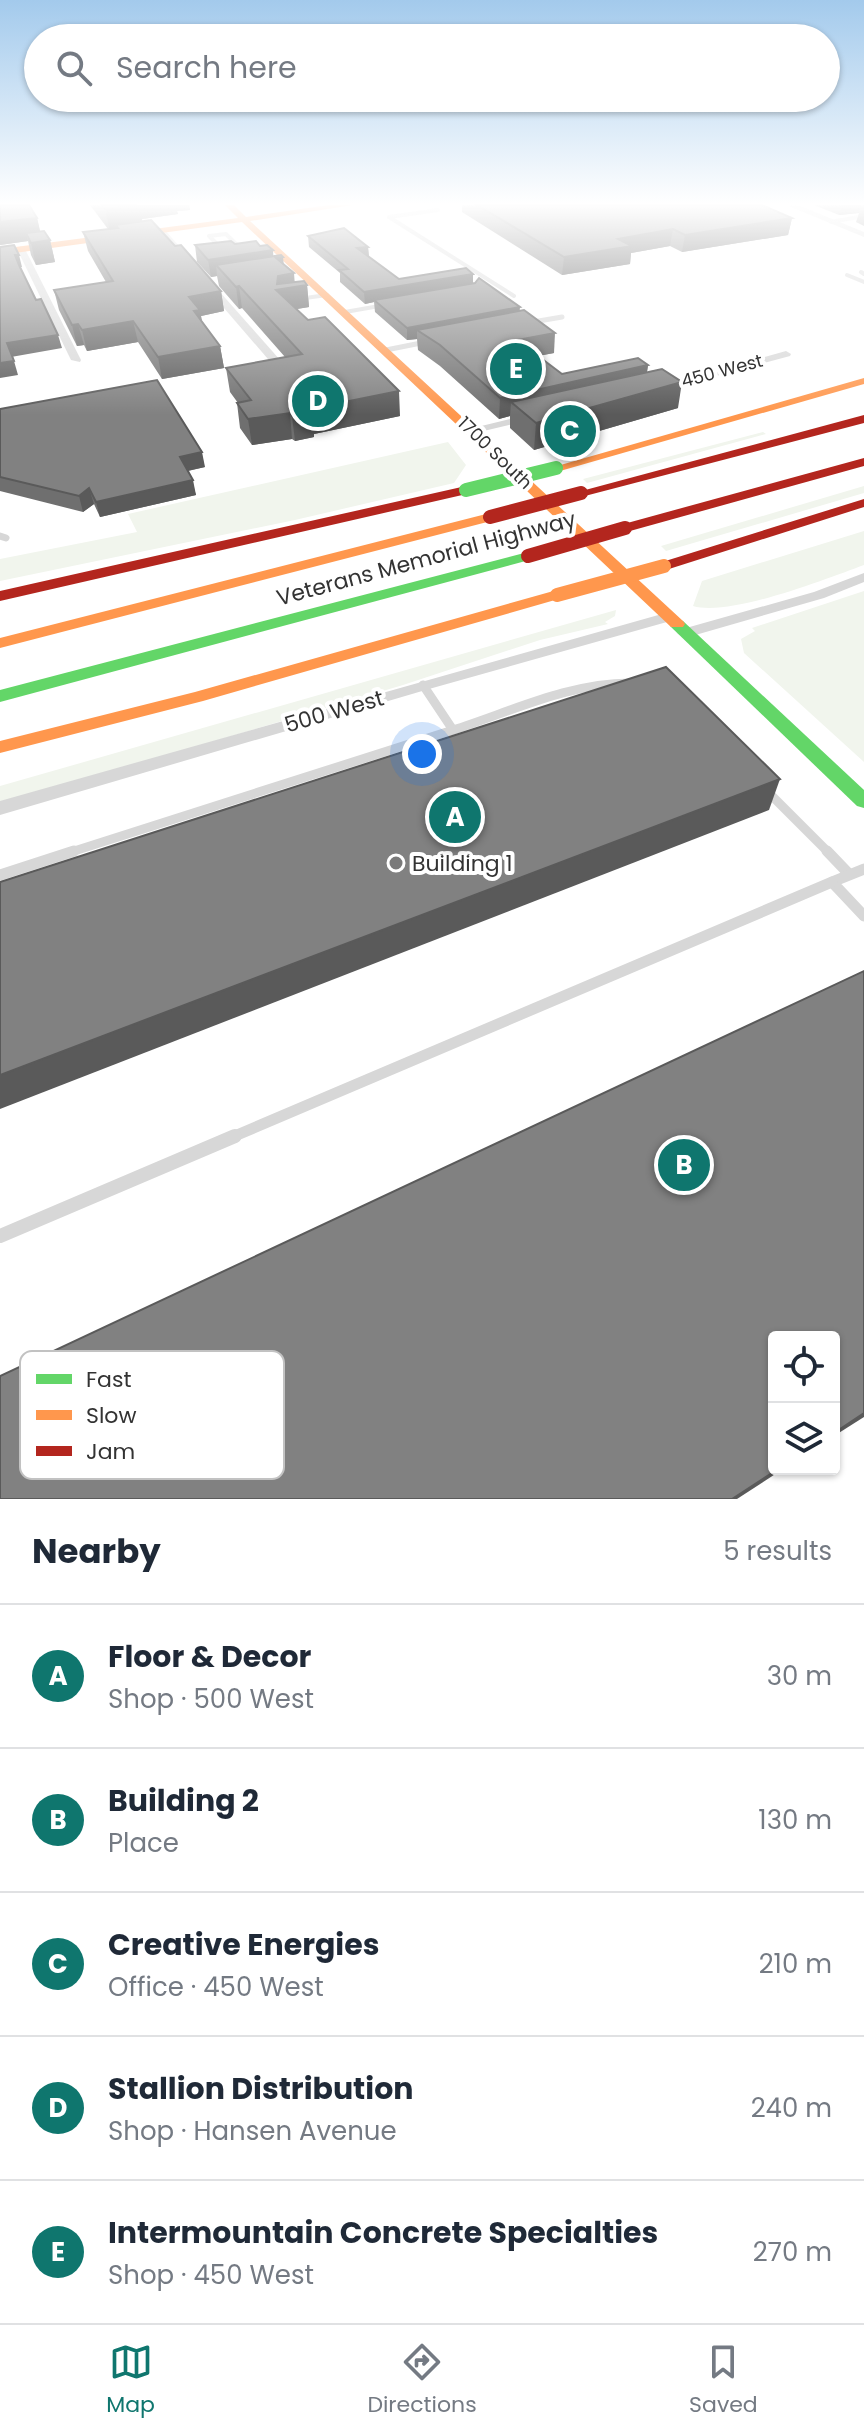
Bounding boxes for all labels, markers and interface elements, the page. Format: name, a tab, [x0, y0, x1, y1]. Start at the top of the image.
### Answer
search box	[24, 24, 840, 112]
icon: search	[52, 46, 96, 90]
text: Search here	[116, 46, 297, 89]
pin: E	[490, 339, 542, 399]
street label: 450 West	[678, 348, 765, 393]
pin: D	[292, 371, 344, 431]
pin: C	[544, 401, 596, 461]
street label: 1700 South	[453, 411, 538, 495]
street label: Veterans Memorial Highway	[273, 503, 580, 613]
street label: 500 West	[281, 683, 387, 740]
your location	[402, 734, 442, 774]
pin: A	[429, 787, 481, 847]
place label: Building 1	[412, 848, 513, 879]
marker: Building 1	[387, 854, 405, 872]
pin: B	[658, 1135, 710, 1195]
map controls	[768, 1331, 840, 1475]
button: locate	[768, 1331, 840, 1403]
legend	[20, 1351, 284, 1479]
text: Fast	[86, 1364, 131, 1395]
text: Slow	[86, 1400, 136, 1431]
button: layers	[768, 1403, 840, 1475]
text: Jam	[86, 1436, 135, 1467]
text: Nearby	[32, 1527, 161, 1575]
text: 5 results	[723, 1533, 832, 1569]
text: Floor & Decor	[108, 1635, 311, 1678]
text: A	[48, 1658, 68, 1694]
text: 30 m	[767, 1658, 832, 1694]
text: Shop · 500 West	[108, 1681, 314, 1717]
text: Building 2	[108, 1779, 259, 1822]
text: B	[49, 1802, 67, 1838]
text: 130 m	[758, 1802, 832, 1838]
text: Place	[108, 1825, 179, 1861]
text: Creative Energies	[108, 1923, 379, 1966]
text: C	[48, 1946, 68, 1982]
text: 210 m	[759, 1946, 832, 1982]
text: Office · 450 West	[108, 1969, 324, 2005]
text: Stallion Distribution	[108, 2067, 413, 2110]
text: D	[49, 2090, 67, 2126]
text: 240 m	[751, 2090, 832, 2126]
text: Shop · Hansen Avenue	[108, 2113, 397, 2149]
text: Intermountain Concrete Specialties	[108, 2211, 658, 2254]
text: E	[51, 2234, 65, 2270]
text: 270 m	[753, 2234, 832, 2270]
text: Shop · 450 West	[108, 2257, 314, 2293]
tab: Map	[106, 2340, 155, 2421]
tab: Directions	[367, 2340, 477, 2421]
tab: Saved	[689, 2340, 758, 2421]

